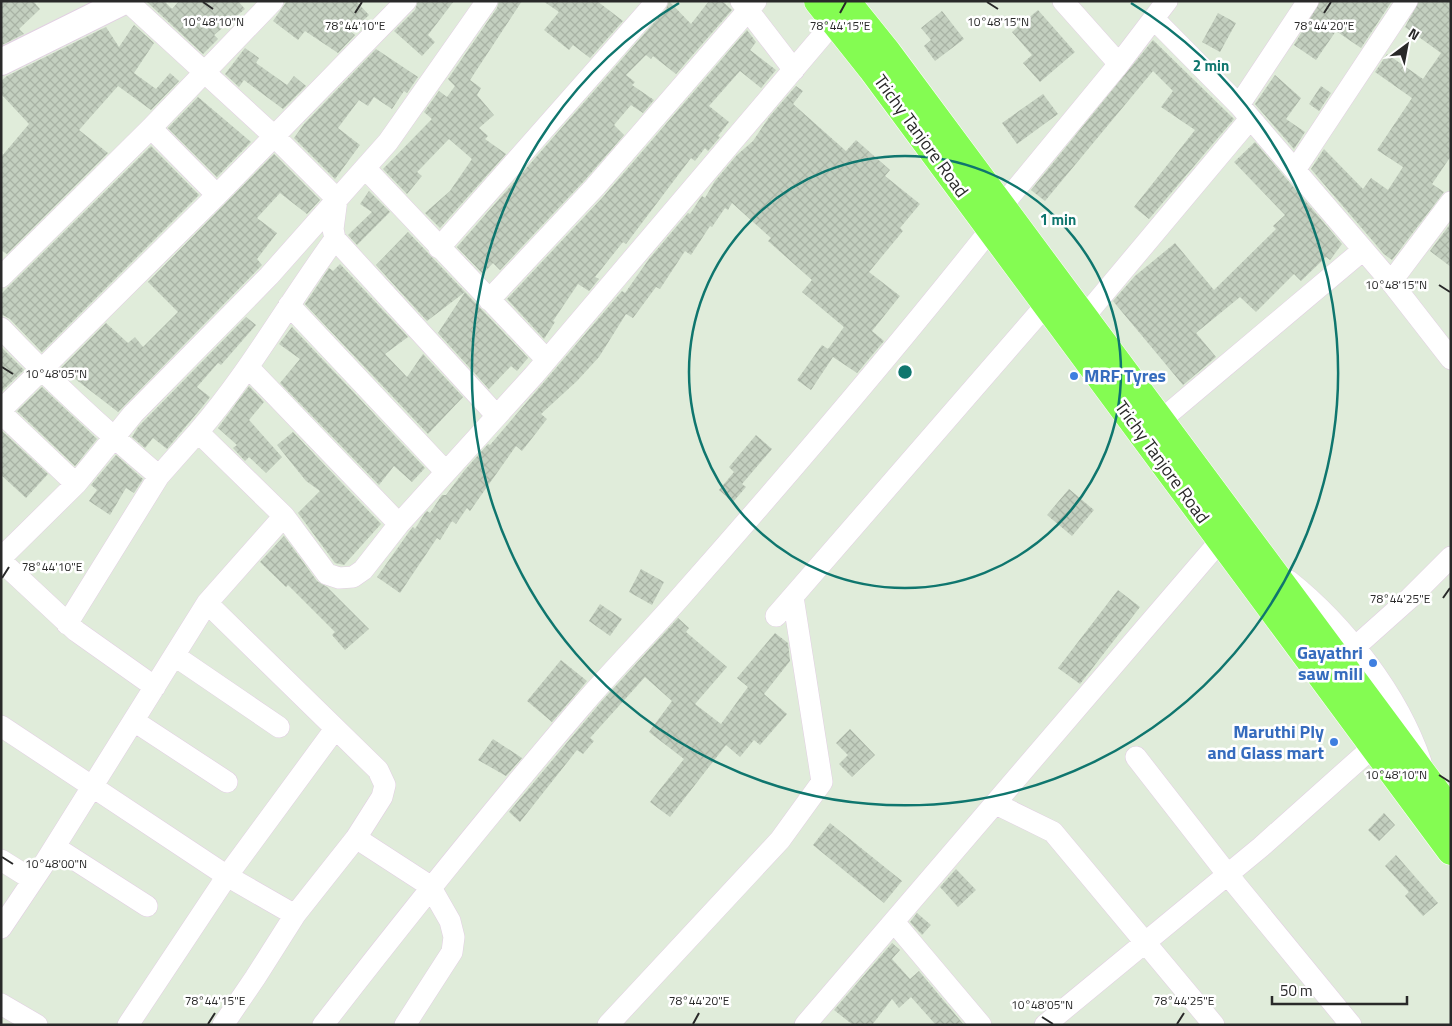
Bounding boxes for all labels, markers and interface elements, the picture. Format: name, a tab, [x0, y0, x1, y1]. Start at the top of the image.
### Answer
text: 10°48'10"N	[182, 12, 244, 31]
text: 10°48'15"N	[967, 12, 1029, 31]
text: 78°44'10"E	[325, 16, 386, 35]
text: 78°44'15"E	[810, 16, 871, 35]
text: 78°44'20"E	[1294, 16, 1355, 35]
north arrow	[1382, 20, 1432, 70]
text: N	[1404, 22, 1424, 45]
text: 2 min	[1193, 54, 1229, 77]
street label: Trichy Tanjore Road	[868, 69, 975, 203]
text: 1 min	[1040, 208, 1076, 231]
text: 10°48'15"N	[1365, 275, 1427, 294]
place label: MRF Tyres	[1084, 362, 1166, 389]
centre of rings	[896, 363, 914, 381]
text: 10°48'05"N	[25, 364, 87, 383]
marker: MRF Tyres	[1068, 370, 1080, 382]
street label: Trichy Tanjore Road	[1109, 395, 1216, 529]
text: 78°44'10"E	[22, 557, 83, 576]
text: 78°44'25"E	[1370, 589, 1431, 608]
place label: Gayathri saw mill	[1297, 639, 1363, 687]
marker: Gayathri saw mill	[1367, 657, 1379, 669]
place label: Maruthi Ply and Glass mart	[1207, 718, 1324, 766]
marker: Maruthi Ply and Glass mart	[1328, 736, 1340, 748]
text: 10°48'10"N	[1365, 765, 1427, 784]
text: 10°48'00"N	[25, 854, 87, 873]
scale bar	[1272, 974, 1407, 1006]
text: 50 m	[1280, 979, 1313, 1002]
text: 78°44'15"E	[185, 991, 246, 1010]
text: 78°44'20"E	[669, 991, 730, 1010]
text: 78°44'25"E	[1154, 991, 1215, 1010]
text: 10°48'05"N	[1011, 995, 1073, 1014]

